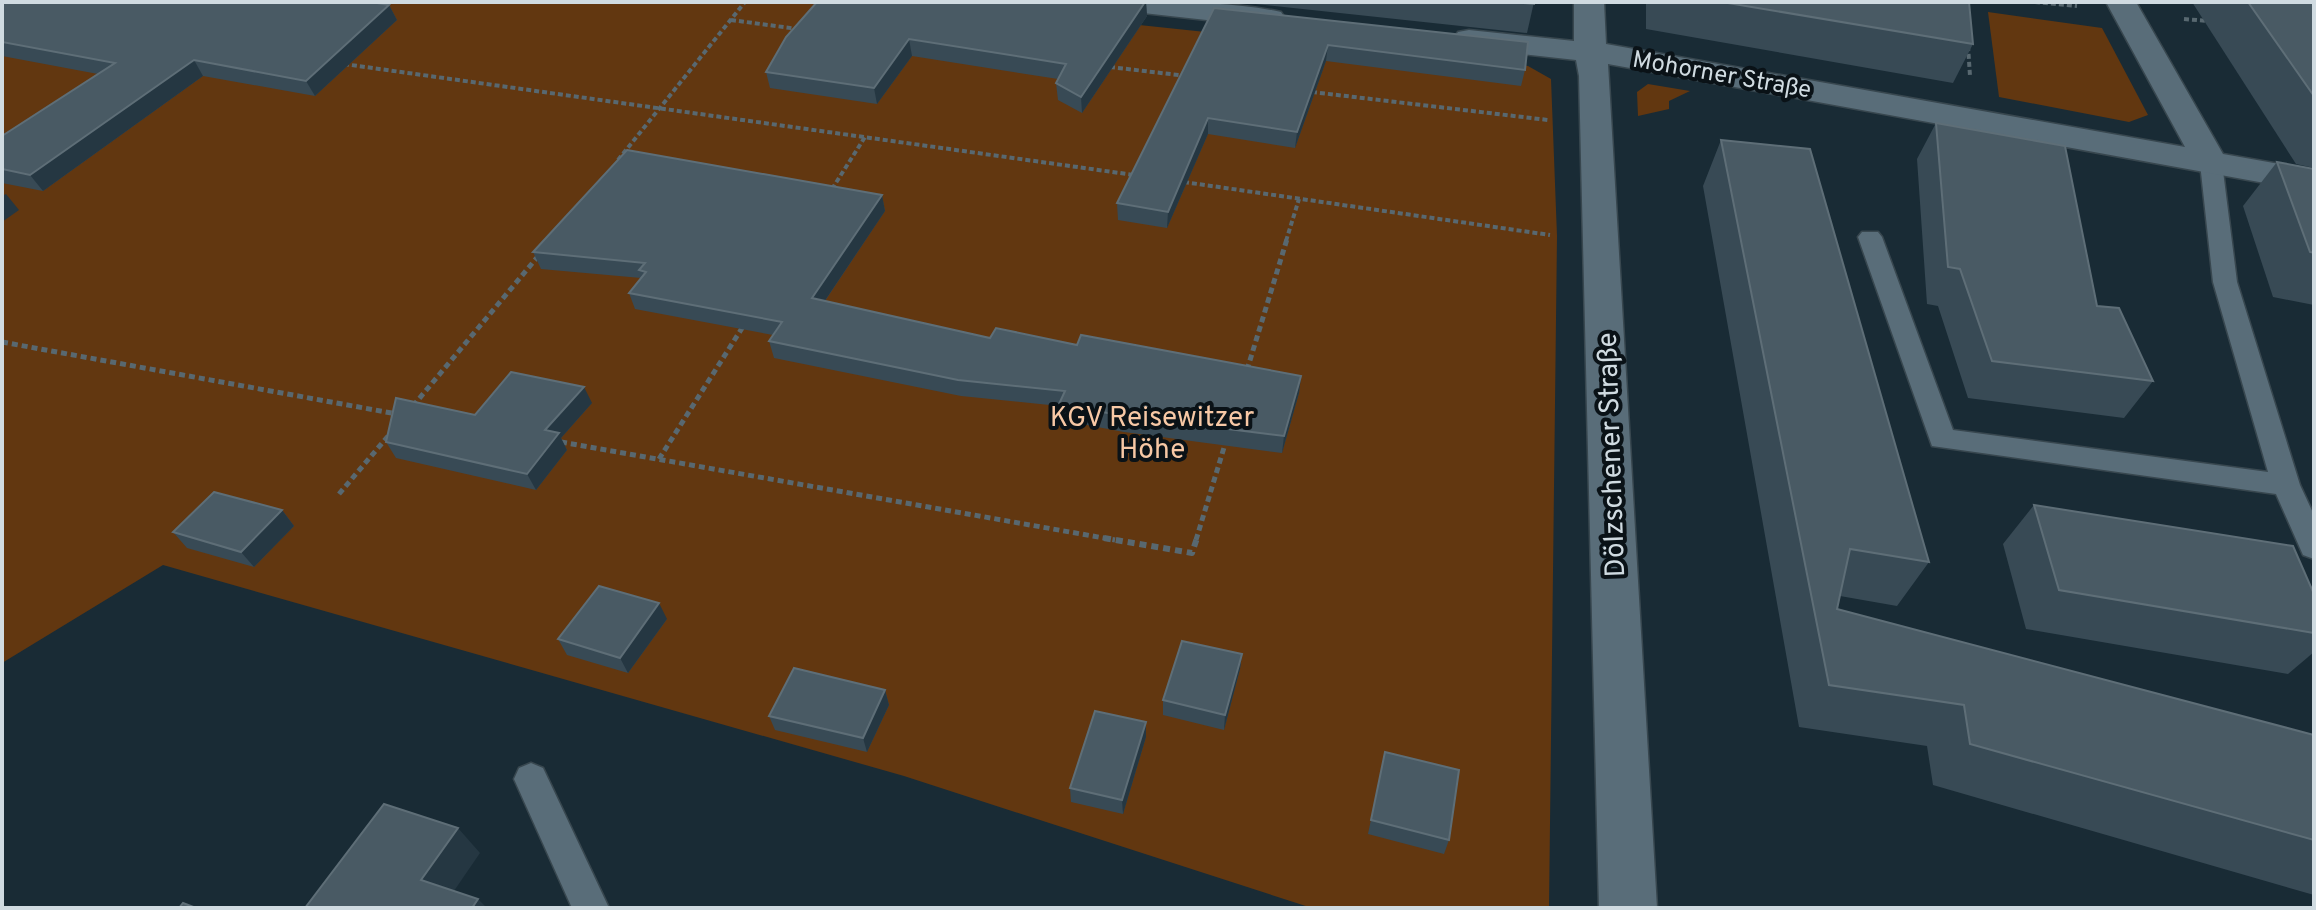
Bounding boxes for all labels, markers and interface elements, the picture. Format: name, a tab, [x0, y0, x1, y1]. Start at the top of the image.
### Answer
street label: Mohorner Straße	[1630, 45, 1813, 106]
street label: Dölzschener Straße	[1591, 332, 1635, 578]
park label: KGV Reisewitzer Höhe	[1050, 401, 1254, 469]

